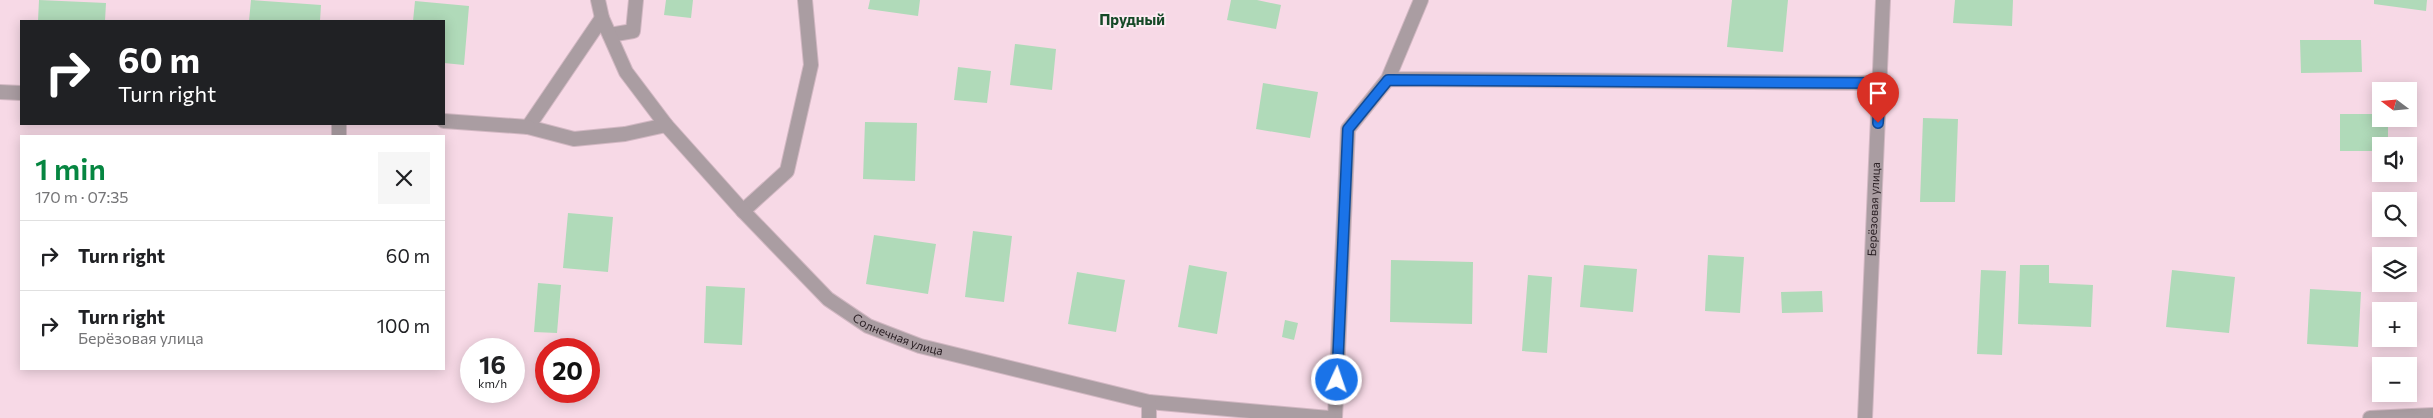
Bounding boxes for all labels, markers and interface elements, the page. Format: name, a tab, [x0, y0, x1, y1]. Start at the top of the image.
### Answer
district label: Прудный	[1099, 10, 1165, 28]
text: 60 m	[118, 37, 200, 80]
icon: right	[35, 40, 100, 105]
pin	[1857, 72, 1899, 123]
icon: arrive	[1864, 79, 1892, 107]
text: Turn right	[118, 80, 216, 107]
north arrow	[2372, 82, 2418, 128]
map controls	[2372, 82, 2417, 402]
button: sound	[2372, 137, 2417, 182]
text: 1 min	[35, 149, 106, 186]
button: close	[378, 152, 430, 204]
street label: Берёзовая улица	[1864, 162, 1882, 257]
text: 170 m · 07:35	[35, 187, 129, 206]
button: search	[2372, 192, 2417, 237]
icon: right	[35, 242, 63, 270]
text: Turn right	[78, 244, 165, 267]
text: 60 m	[386, 244, 430, 267]
button: layers	[2372, 247, 2417, 292]
button: +	[2372, 302, 2417, 347]
text: Turn right	[78, 305, 165, 328]
street label: Солнечная улица	[850, 310, 945, 357]
icon: right	[35, 312, 63, 340]
text: 100 m	[377, 314, 430, 337]
text: Берёзовая улица	[78, 328, 204, 347]
speed limit sign: 20	[535, 338, 600, 403]
text: 16	[479, 349, 506, 379]
position arrow	[1310, 353, 1362, 405]
button: −	[2372, 357, 2417, 402]
text: km/h	[478, 376, 507, 390]

